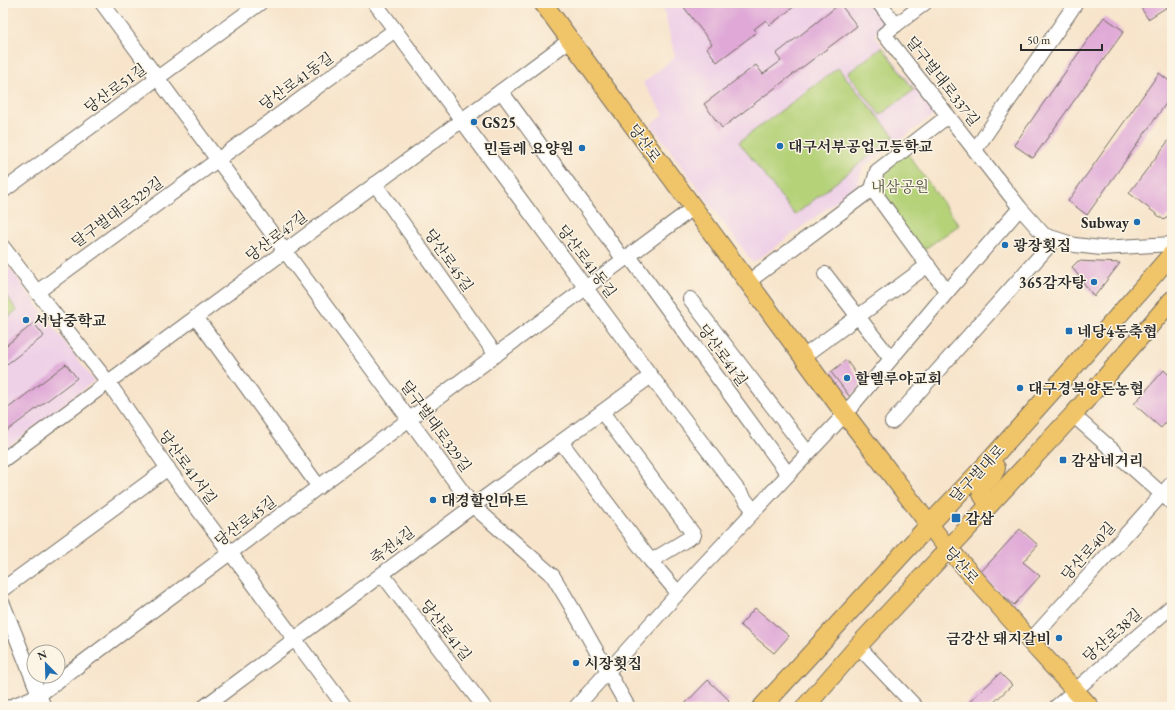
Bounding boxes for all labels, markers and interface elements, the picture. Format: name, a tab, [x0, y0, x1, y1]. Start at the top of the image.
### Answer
scale bar	[1021, 26, 1102, 52]
street label: 달구벌대로337길	[902, 32, 984, 130]
text: 50 m	[1027, 32, 1051, 48]
street label: 당산로41동길	[255, 48, 337, 114]
street label: 당산로51길	[80, 59, 150, 117]
place label: GS25	[482, 113, 516, 132]
marker: GS25	[469, 117, 479, 127]
street label: 당산로	[625, 120, 666, 167]
place label: 대구서부공업고등학교	[788, 137, 933, 156]
place label: 민들레 요양원	[484, 139, 574, 158]
marker: 대구서부공업고등학교	[775, 141, 785, 151]
marker: 민들레 요양원	[577, 143, 587, 153]
street label: 달구벌대로329길	[68, 172, 166, 252]
park label: 내삼공원	[871, 177, 929, 196]
street label: 당산로47길	[241, 207, 311, 265]
place label: Subway	[1081, 213, 1130, 232]
marker: Subway	[1132, 217, 1142, 227]
street label: 당산로41동길	[553, 221, 621, 301]
street label: 당산로45길	[420, 225, 478, 295]
place label: 광장횟집	[1013, 236, 1071, 255]
marker: 광장횟집	[1000, 240, 1010, 250]
place label: 365감자탕	[1019, 273, 1087, 292]
marker: 365감자탕	[1089, 277, 1099, 287]
place label: 서남중학교	[34, 311, 107, 330]
marker: 서남중학교	[21, 315, 31, 325]
street label: 당산로41길	[694, 320, 752, 390]
place label: 네당4동축협	[1077, 322, 1157, 341]
marker: 네당4동축협	[1064, 326, 1074, 336]
place label: 할렐루야교회	[855, 369, 942, 388]
marker: 할렐루야교회	[842, 373, 852, 383]
street label: 달구벌대로329길	[396, 377, 476, 475]
place label: 대구경북양돈농협	[1028, 379, 1144, 398]
marker: 대구경북양돈농협	[1015, 383, 1025, 393]
street label: 당산로41서길	[155, 426, 221, 508]
street label: 달구벌대로	[945, 440, 1009, 506]
place label: 감삼네거리	[1071, 451, 1143, 470]
marker: 감삼네거리	[1058, 455, 1068, 465]
place label: 대경할인마트	[441, 491, 528, 510]
street label: 당산로45길	[210, 492, 280, 550]
marker: 대경할인마트	[428, 495, 438, 505]
place label: 감삼	[965, 509, 994, 528]
marker: 감삼	[950, 512, 962, 524]
street label: 당산로40길	[1057, 518, 1119, 584]
street label: 죽전4길	[366, 522, 418, 568]
street label: 당산로	[941, 542, 984, 588]
street label: 당산로41길	[416, 596, 476, 664]
street label: 당산로38길	[1078, 604, 1146, 666]
place label: 금강산 돼지갈비	[946, 629, 1051, 648]
marker: 금강산 돼지갈비	[1054, 633, 1064, 643]
north arrow	[26, 644, 66, 684]
text: N	[35, 647, 49, 663]
place label: 시장횟집	[584, 654, 642, 673]
marker: 시장횟집	[571, 658, 581, 668]

